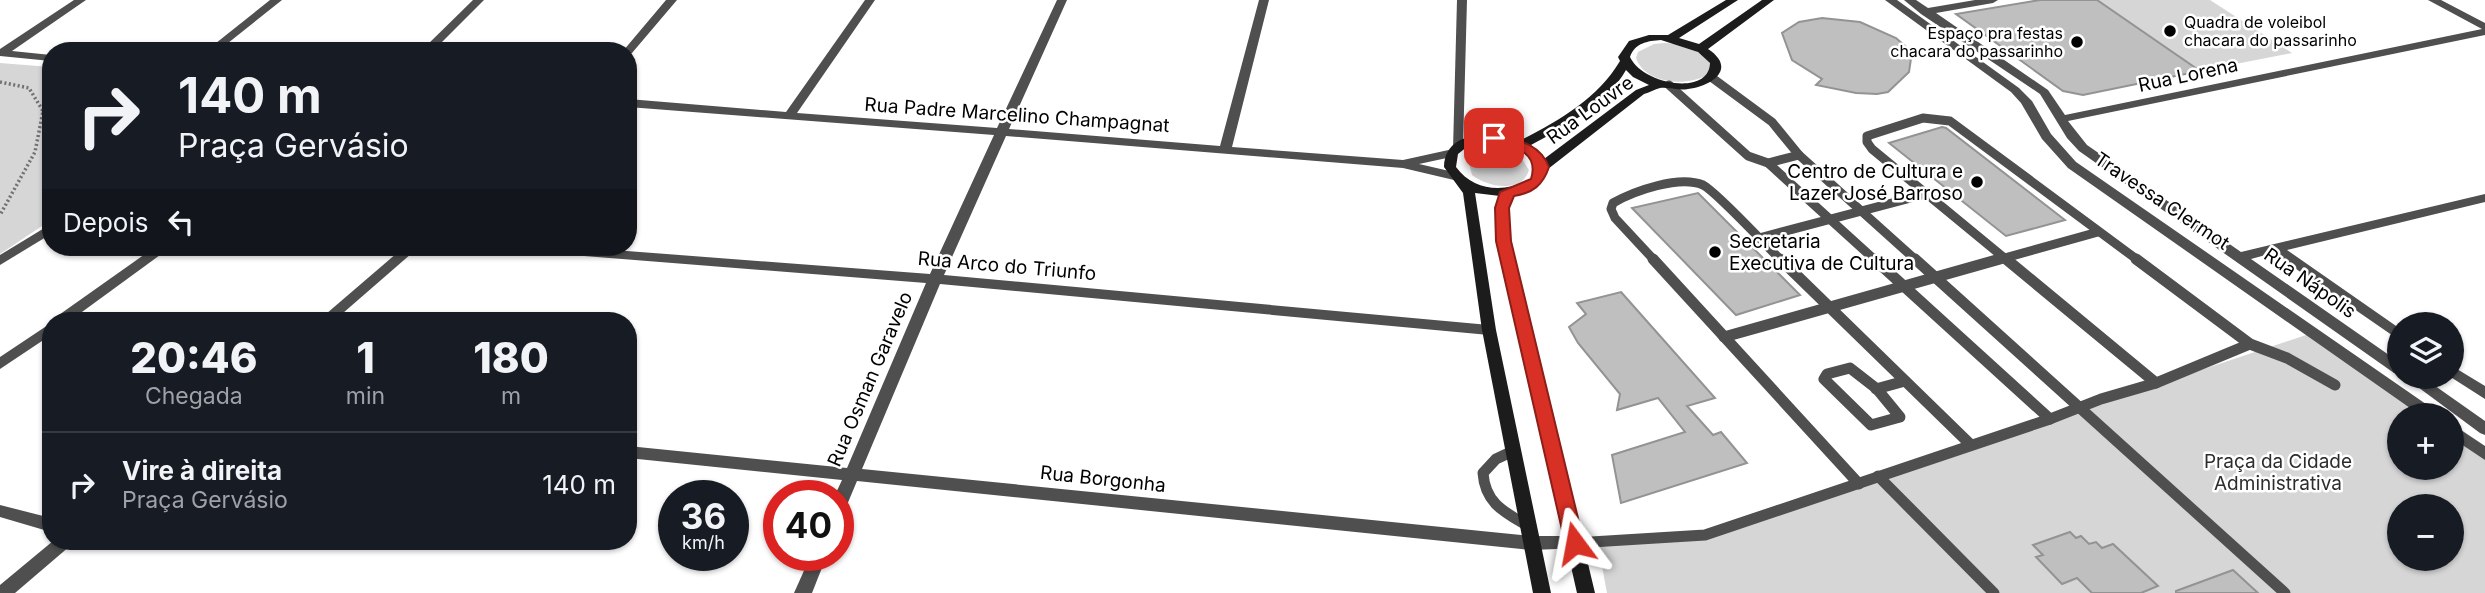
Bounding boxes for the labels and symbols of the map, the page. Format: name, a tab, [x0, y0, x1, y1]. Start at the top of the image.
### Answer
place label: Quadra de voleibol chacara do passarinho	[2184, 12, 2357, 50]
place label: Espaço pra festas chacara do passarinho	[1890, 23, 2063, 61]
marker: Quadra de voleibol chacara do passarinho	[2162, 23, 2178, 39]
marker: Espaço pra festas chacara do passarinho	[2069, 34, 2085, 50]
street label: Rua Lorena	[2136, 53, 2240, 97]
street label: Rua Louvre	[1542, 71, 1638, 149]
street label: Rua Padre Marcelino Champagnat	[864, 93, 1170, 137]
pin	[1464, 108, 1524, 168]
street label: Travessa Clermot	[2090, 147, 2234, 255]
place label: Centro de Cultura e Lazer José Barroso	[1787, 160, 1963, 205]
marker: Centro de Cultura e Lazer José Barroso	[1969, 174, 1985, 190]
place label: Secretaria Executiva de Cultura	[1729, 230, 1914, 275]
street label: Rua Nápolis	[2260, 243, 2360, 323]
marker: Secretaria Executiva de Cultura	[1707, 244, 1723, 260]
street label: Rua Arco do Triunfo	[917, 247, 1097, 285]
street label: Rua Osman Garavelo	[823, 288, 917, 470]
park label: Praça da Cidade Administrativa	[2204, 450, 2352, 495]
street label: Rua Borgonha	[1039, 461, 1167, 497]
speed limit sign: 40	[763, 480, 854, 571]
position arrow	[1538, 506, 1612, 580]

